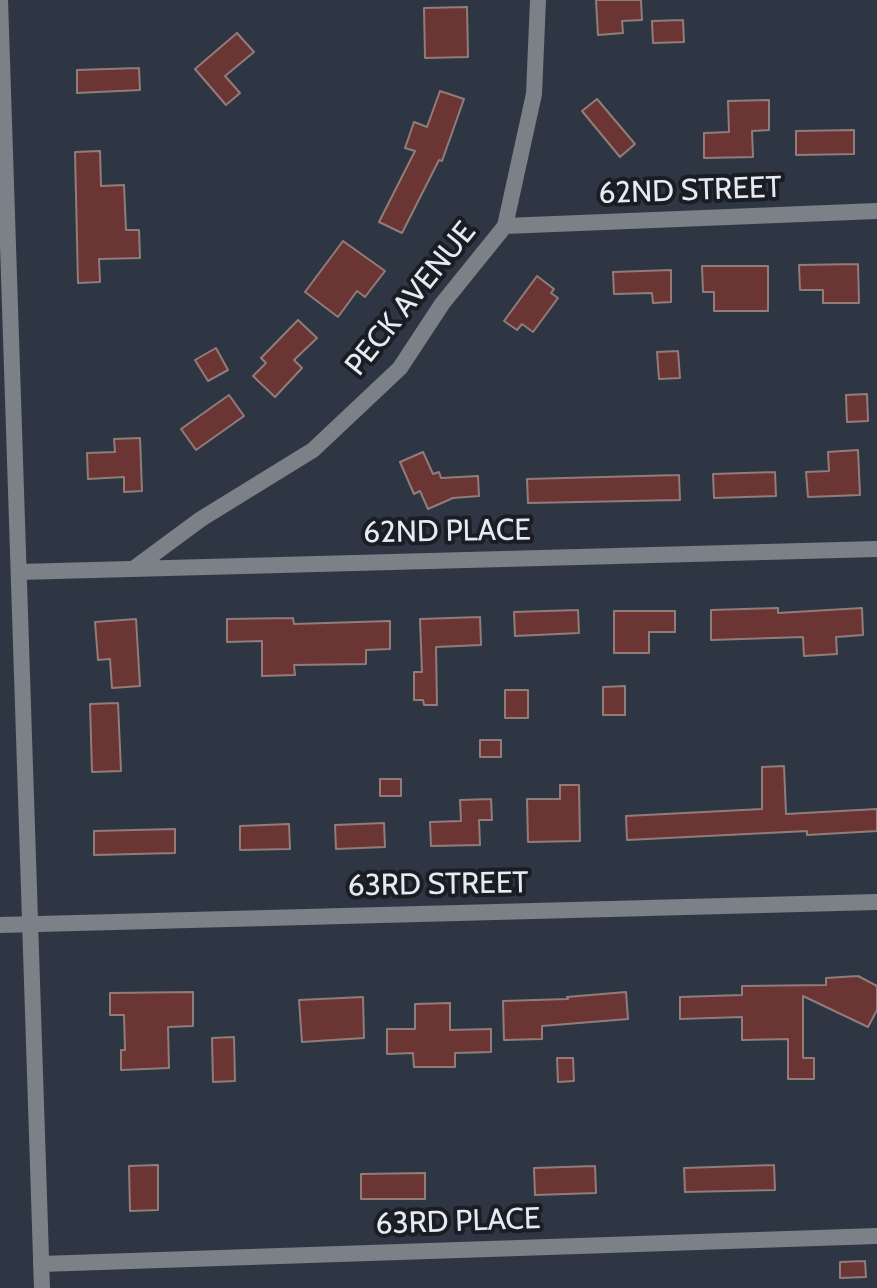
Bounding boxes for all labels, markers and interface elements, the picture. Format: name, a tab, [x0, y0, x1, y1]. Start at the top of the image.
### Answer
street label: 62ND STREET	[598, 170, 782, 212]
street label: PECK AVENUE	[338, 215, 484, 383]
street label: 62ND PLACE	[363, 513, 531, 551]
street label: 63RD STREET	[347, 865, 529, 905]
street label: 63RD PLACE	[375, 1201, 541, 1243]

